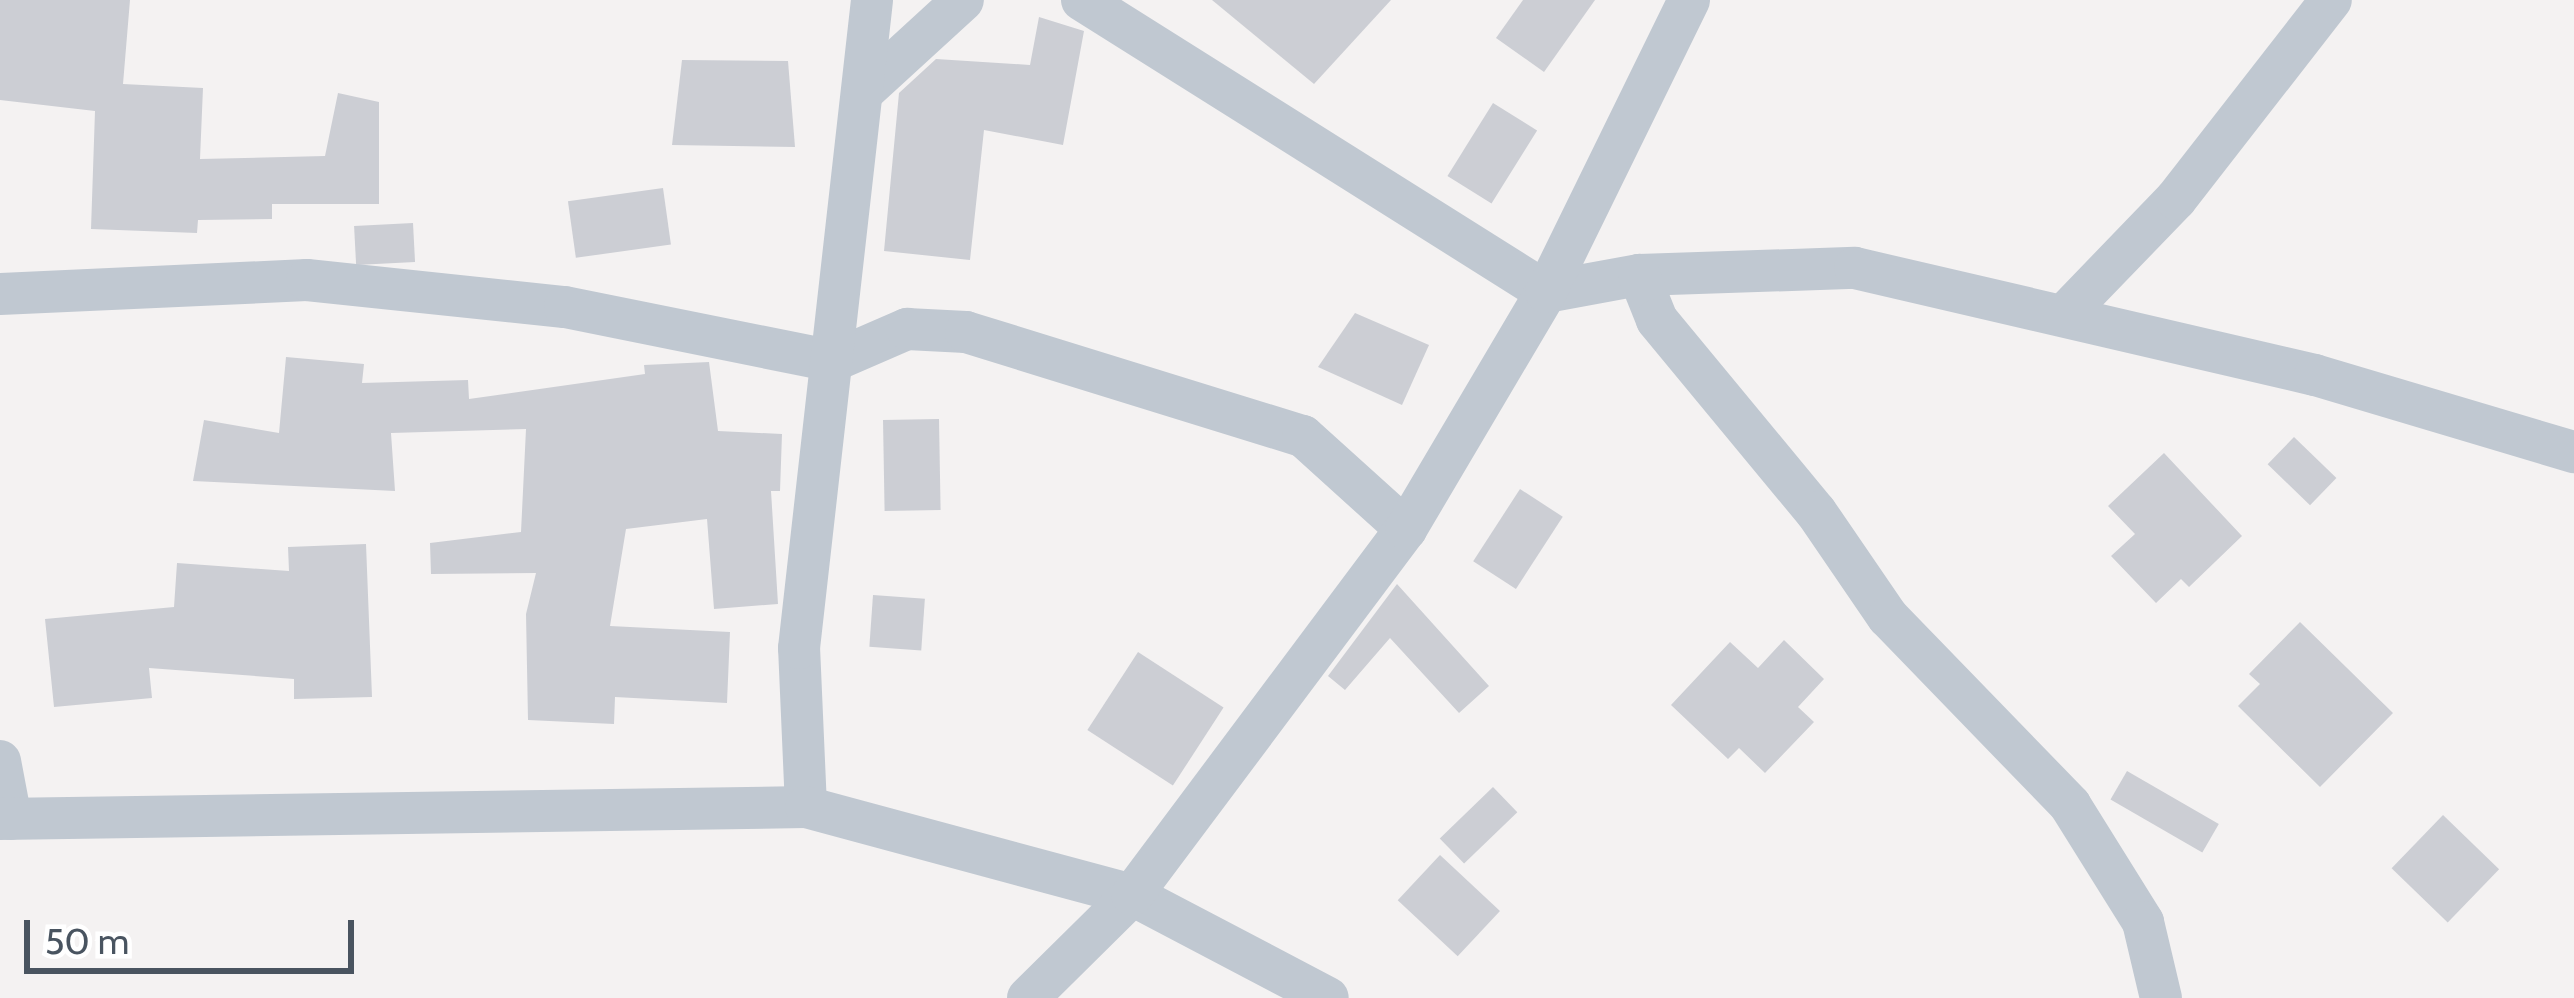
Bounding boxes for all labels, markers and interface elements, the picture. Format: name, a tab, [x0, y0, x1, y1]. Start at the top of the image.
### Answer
scale bar	[30, 896, 360, 970]
text: 50 m	[45, 919, 129, 963]

